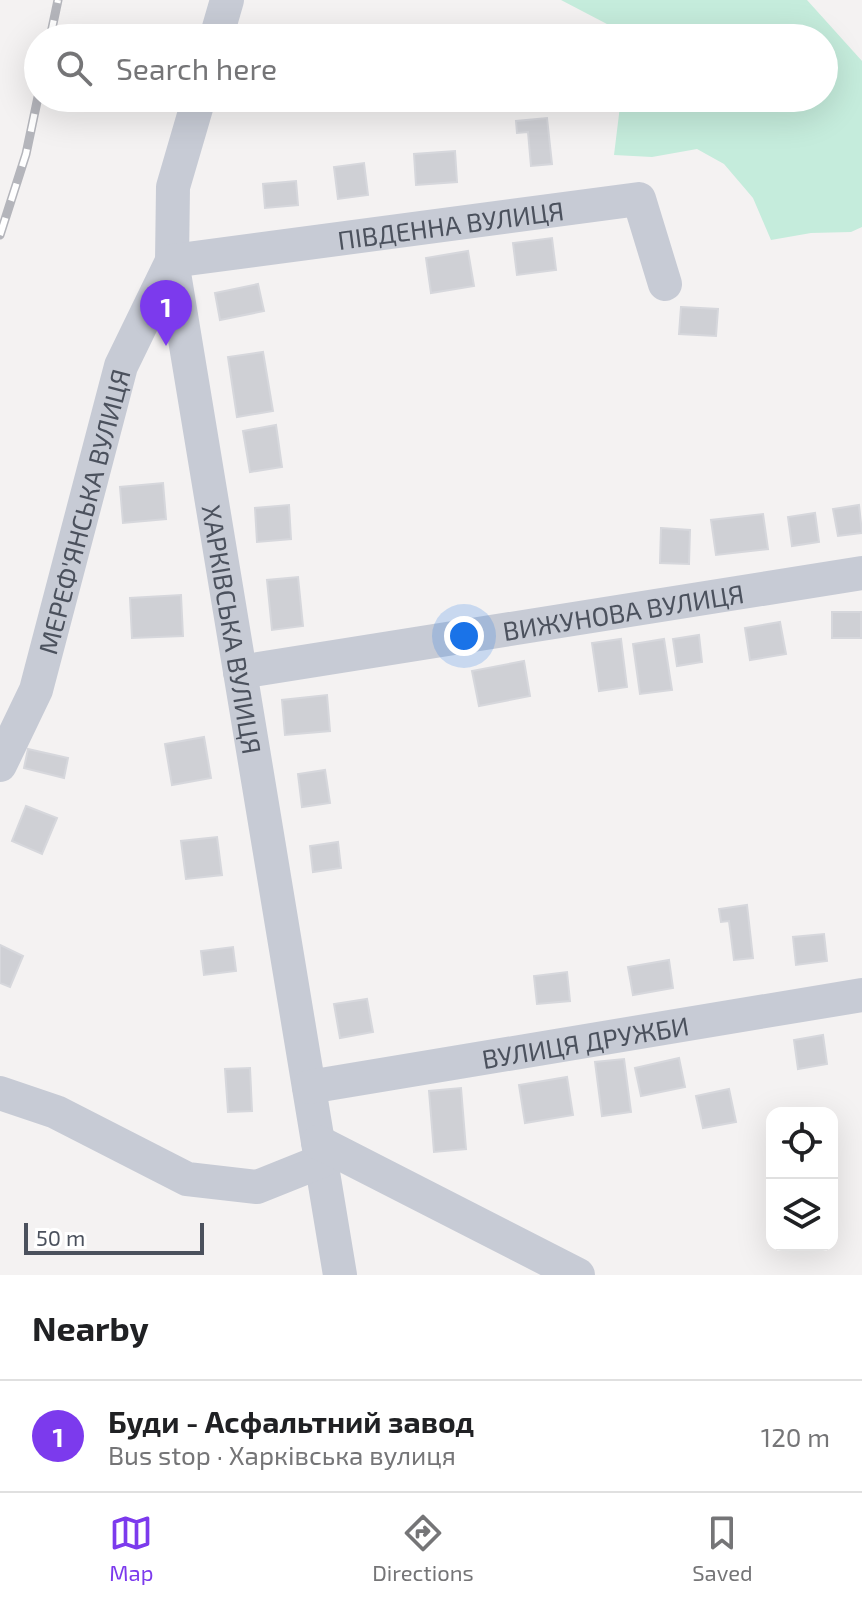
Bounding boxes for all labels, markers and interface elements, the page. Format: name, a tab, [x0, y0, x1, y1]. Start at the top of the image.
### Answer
search box	[24, 24, 838, 112]
icon: search	[52, 46, 96, 90]
text: Search here	[116, 50, 277, 86]
street label: ПІВДЕННА ВУЛИЦЯ	[336, 194, 566, 254]
pin: 1	[140, 280, 192, 346]
street label: МЕРЕФ'ЯНСЬКА ВУЛИЦЯ	[31, 365, 135, 657]
street label: ХАРКІВСЬКА ВУЛИЦЯ	[197, 502, 269, 756]
street label: ВИЖУНОВА ВУЛИЦЯ	[500, 577, 746, 645]
your location	[444, 616, 484, 656]
street label: ВУЛИЦЯ ДРУЖБИ	[479, 1009, 691, 1074]
map controls	[766, 1107, 838, 1251]
button: locate	[766, 1107, 838, 1179]
button: layers	[766, 1179, 838, 1251]
scale bar	[24, 1219, 204, 1255]
text: 50 m	[36, 1224, 85, 1250]
text: Nearby	[32, 1307, 149, 1348]
text: Буди - Асфальтний завод	[108, 1403, 474, 1439]
text: 1	[52, 1421, 64, 1452]
text: 120 m	[761, 1421, 830, 1452]
text: Bus stop · Харківська вулиця	[108, 1439, 456, 1470]
tab: Map	[109, 1511, 153, 1585]
tab: Directions	[372, 1511, 474, 1585]
tab: Saved	[692, 1511, 753, 1585]

